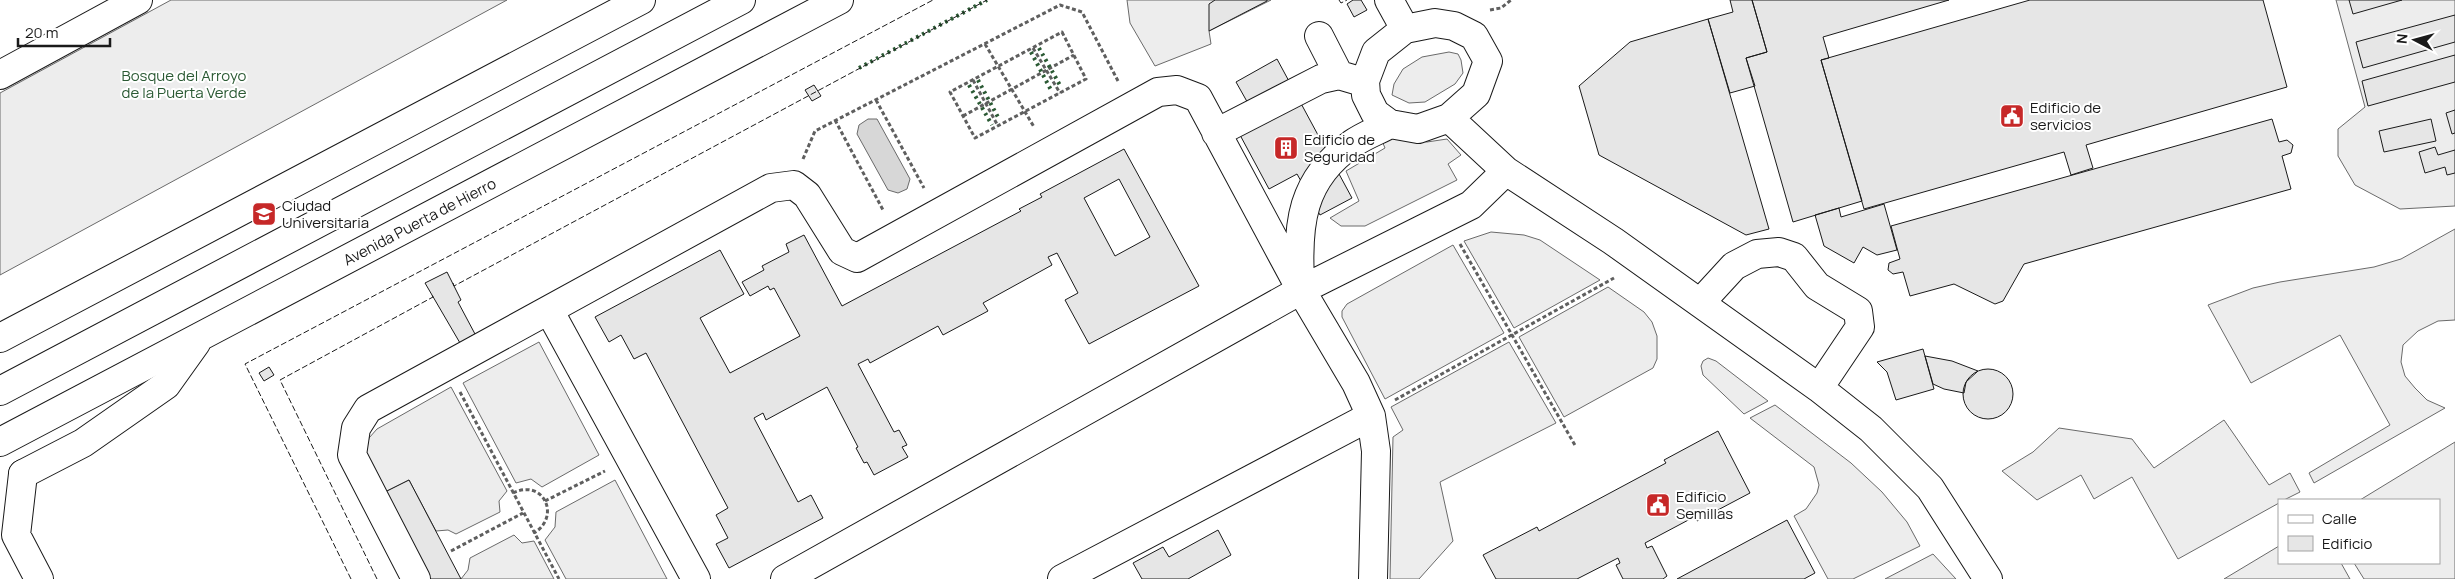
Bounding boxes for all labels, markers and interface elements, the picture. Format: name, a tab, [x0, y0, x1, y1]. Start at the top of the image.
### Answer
scale bar	[18, 15, 110, 47]
north arrow	[2390, 15, 2440, 65]
text: 20 m	[25, 22, 58, 43]
text: N	[2392, 33, 2412, 45]
park label: Bosque del Arroyo de la Puerta Verde	[122, 65, 247, 103]
place label: Edificio de servicios	[2030, 97, 2101, 135]
public building icon: Edificio de servicios	[1999, 103, 2025, 129]
place label: Edificio de Seguridad	[1304, 129, 1375, 167]
building icon: Edificio de Seguridad	[1273, 135, 1299, 161]
street label: Avenida Puerta de Hierro	[339, 172, 499, 270]
place label: Ciudad Universitaria	[282, 195, 369, 233]
school or university icon: Ciudad Universitaria	[251, 201, 277, 227]
place label: Edificio Semillas	[1676, 486, 1733, 524]
public building icon: Edificio Semillas	[1645, 492, 1671, 518]
legend	[2278, 499, 2440, 564]
text: Calle	[2322, 508, 2357, 529]
text: Edificio	[2322, 533, 2373, 554]

